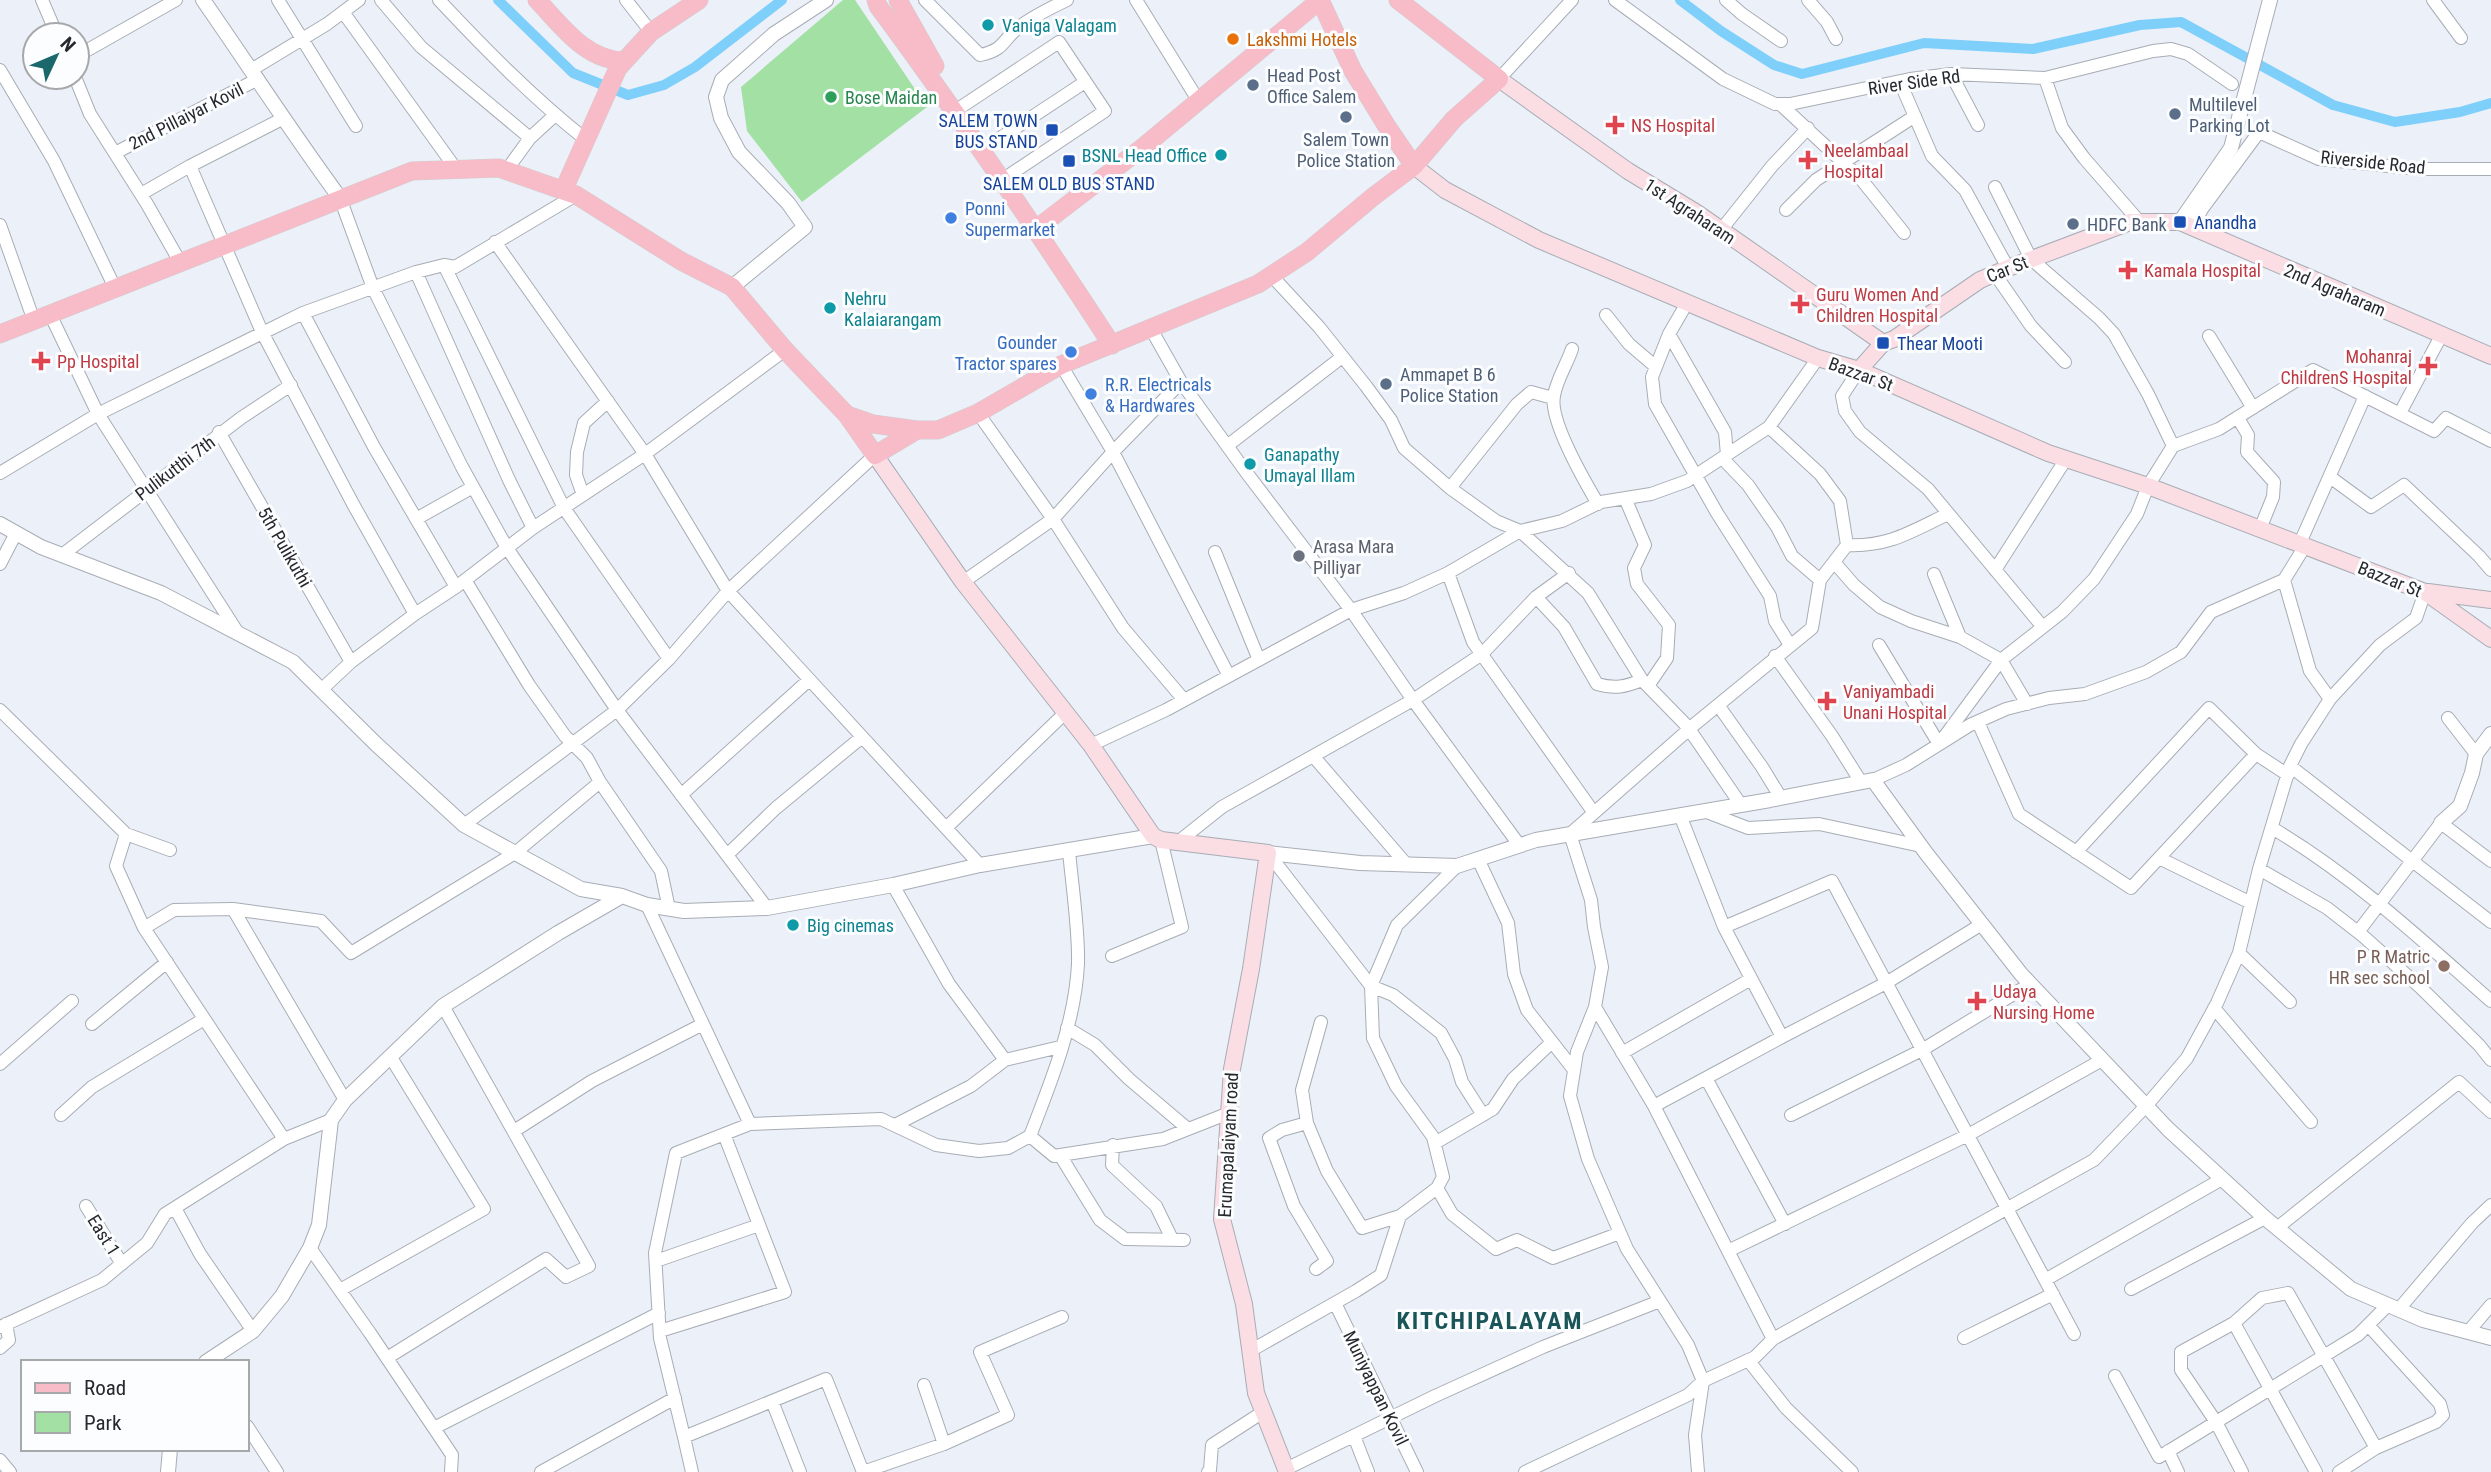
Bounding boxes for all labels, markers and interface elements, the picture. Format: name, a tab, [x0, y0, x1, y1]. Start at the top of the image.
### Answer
place label: Vaniga Valagam	[1002, 15, 1117, 36]
marker: Vaniga Valagam	[980, 17, 996, 33]
north arrow	[21, 21, 91, 91]
place label: Lakshmi Hotels	[1247, 29, 1357, 50]
marker: Lakshmi Hotels	[1225, 31, 1241, 47]
text: N	[56, 32, 80, 57]
place label: Head Post Office Salem	[1267, 65, 1356, 107]
street label: River Side Rd	[1867, 65, 1961, 99]
marker: Head Post Office Salem	[1245, 77, 1261, 93]
street label: 2nd Pillaiyar Kovil	[125, 78, 247, 154]
place label: Bose Maidan	[845, 87, 937, 108]
marker: Bose Maidan	[823, 89, 839, 105]
place label: Multilevel Parking Lot	[2189, 94, 2270, 136]
marker: Multilevel Parking Lot	[2167, 106, 2183, 122]
marker: Salem Town Police Station	[1338, 109, 1354, 125]
place label: SALEM TOWN BUS STAND	[939, 110, 1038, 152]
marker: NS Hospital	[1605, 115, 1625, 135]
place label: NS Hospital	[1631, 115, 1715, 136]
marker: SALEM TOWN BUS STAND	[1044, 122, 1060, 138]
place label: Salem Town Police Station	[1297, 129, 1395, 171]
place label: Neelambaal Hospital	[1824, 140, 1909, 182]
place label: BSNL Head Office	[1082, 145, 1207, 166]
street label: Riverside Road	[2320, 146, 2426, 178]
marker: BSNL Head Office	[1213, 147, 1229, 163]
marker: Neelambaal Hospital	[1798, 150, 1818, 170]
marker: SALEM OLD BUS STAND	[1061, 153, 1077, 169]
place label: SALEM OLD BUS STAND	[983, 173, 1155, 194]
street label: 1st Agraharam	[1641, 174, 1739, 248]
place label: Ponni Supermarket	[965, 198, 1055, 240]
marker: Ponni Supermarket	[943, 210, 959, 226]
place label: Anandha	[2194, 212, 2257, 233]
place label: HDFC Bank	[2087, 214, 2167, 235]
marker: Anandha	[2172, 214, 2188, 230]
marker: HDFC Bank	[2065, 216, 2081, 232]
street label: Car St	[1983, 251, 2031, 287]
street label: 2nd Agraharam	[2281, 259, 2389, 321]
marker: Kamala Hospital	[2118, 260, 2138, 280]
place label: Kamala Hospital	[2144, 260, 2261, 281]
place label: Guru Women And Children Hospital	[1816, 284, 1939, 326]
place label: Nehru Kalaiarangam	[844, 288, 941, 330]
marker: Guru Women And Children Hospital	[1790, 294, 1810, 314]
marker: Nehru Kalaiarangam	[822, 300, 838, 316]
place label: Gounder Tractor spares	[955, 332, 1058, 374]
place label: Thear Mooti	[1897, 333, 1983, 354]
marker: Thear Mooti	[1875, 335, 1891, 351]
marker: Gounder Tractor spares	[1063, 344, 1079, 360]
place label: Mohanraj ChildrenS Hospital	[2280, 346, 2412, 388]
marker: Pp Hospital	[31, 351, 51, 371]
place label: Pp Hospital	[57, 351, 139, 372]
street label: Bazzar St	[1826, 353, 1896, 395]
marker: Mohanraj ChildrenS Hospital	[2418, 356, 2438, 376]
place label: Ammapet B 6 Police Station	[1400, 364, 1499, 406]
place label: R.R. Electricals & Hardwares	[1105, 374, 1212, 416]
marker: Ammapet B 6 Police Station	[1378, 376, 1394, 392]
marker: R.R. Electricals & Hardwares	[1083, 386, 1099, 402]
street label: Pulikutthi 7th	[131, 431, 219, 505]
place label: Ganapathy Umayal Illam	[1264, 444, 1355, 486]
marker: Ganapathy Umayal Illam	[1242, 456, 1258, 472]
street label: 5th Pulikuthi	[254, 503, 316, 591]
place label: Arasa Mara Pilliyar	[1313, 536, 1394, 578]
marker: Arasa Mara Pilliyar	[1291, 548, 1307, 564]
street label: Bazzar St	[2355, 557, 2425, 601]
place label: Vaniyambadi Unani Hospital	[1843, 681, 1947, 723]
marker: Vaniyambadi Unani Hospital	[1817, 691, 1837, 711]
place label: Big cinemas	[807, 915, 894, 936]
marker: Big cinemas	[785, 917, 801, 933]
place label: P R Matric HR sec school	[2329, 946, 2430, 988]
marker: P R Matric HR sec school	[2436, 958, 2452, 974]
place label: Udaya Nursing Home	[1993, 981, 2095, 1023]
marker: Udaya Nursing Home	[1967, 991, 1987, 1011]
street label: Erumapalaiyam road	[1214, 1072, 1242, 1218]
street label: East 1	[83, 1211, 125, 1259]
district label: KITCHIPALAYAM	[1396, 1307, 1584, 1335]
street label: Muniyappan Kovil	[1339, 1327, 1413, 1449]
legend	[21, 1360, 248, 1451]
text: Road	[84, 1376, 126, 1400]
text: Park	[84, 1411, 122, 1435]

